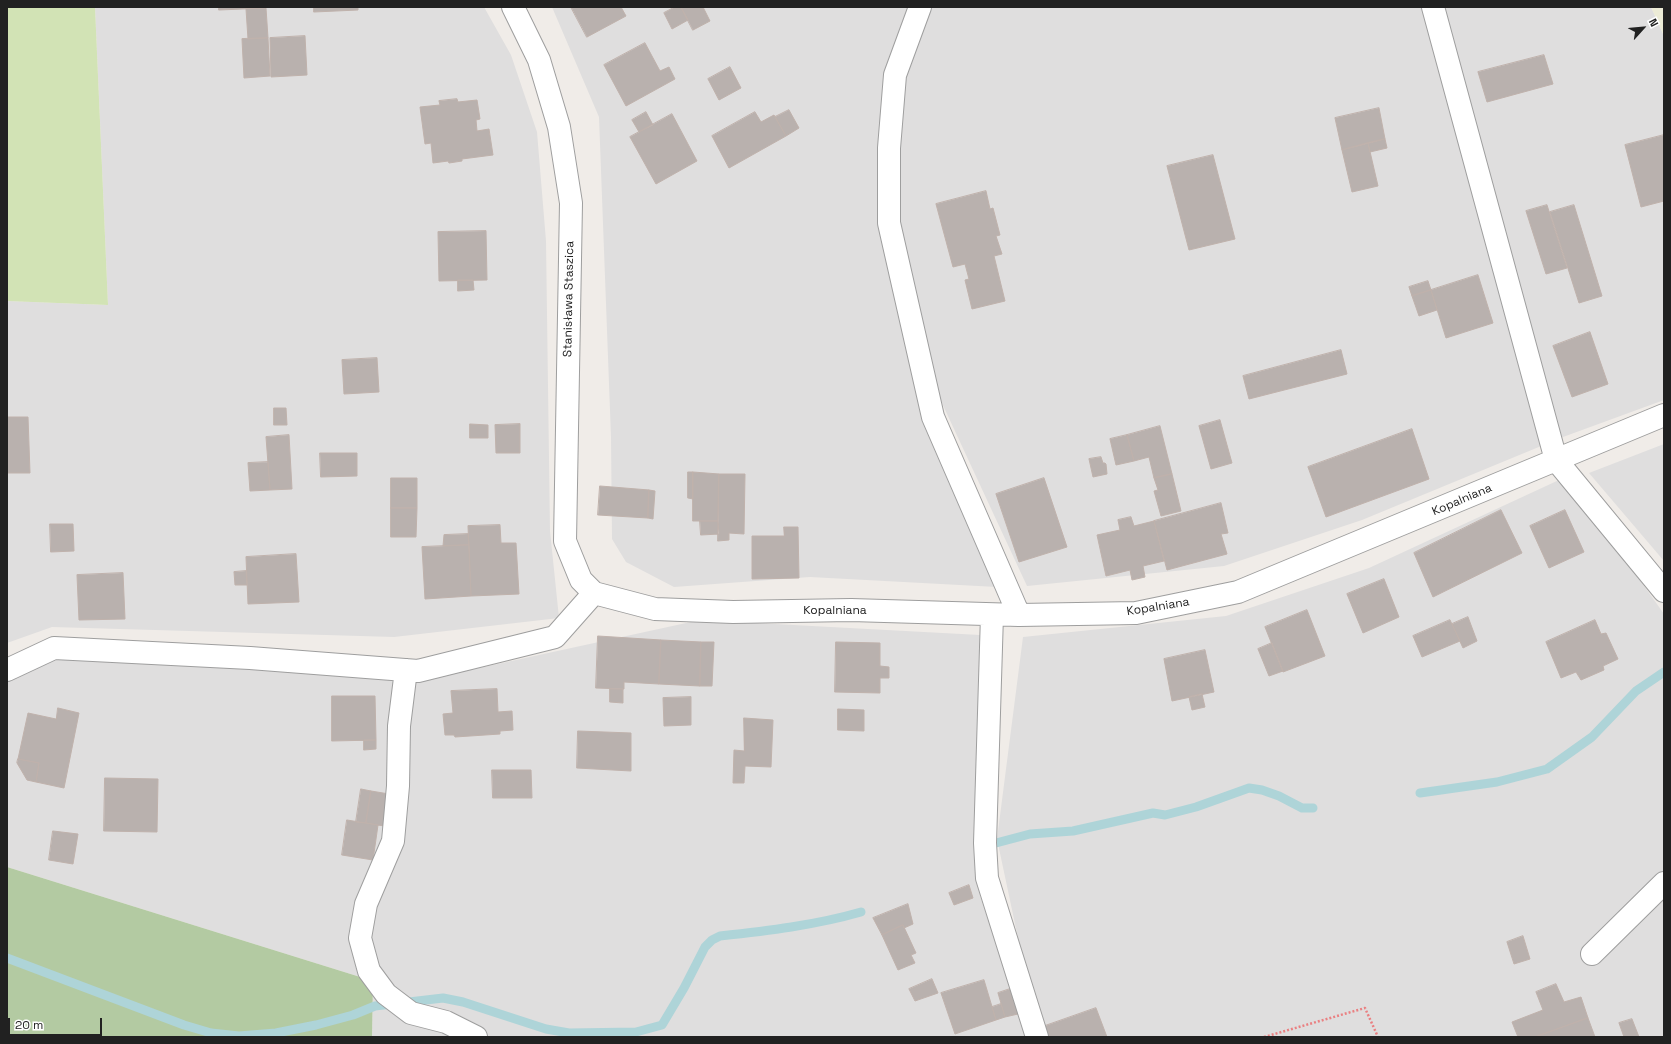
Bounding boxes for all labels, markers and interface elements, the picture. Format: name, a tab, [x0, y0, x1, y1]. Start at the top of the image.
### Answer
north arrow	[1623, 8, 1663, 48]
text: N	[1646, 16, 1662, 29]
street label: Stanisława Staszica	[561, 241, 577, 357]
street label: Kopalniana	[1430, 481, 1494, 519]
street label: Kopalniana	[1126, 595, 1190, 619]
street label: Kopalniana	[803, 604, 867, 618]
scale bar	[10, 1010, 104, 1036]
text: 20 m	[15, 1017, 43, 1033]

